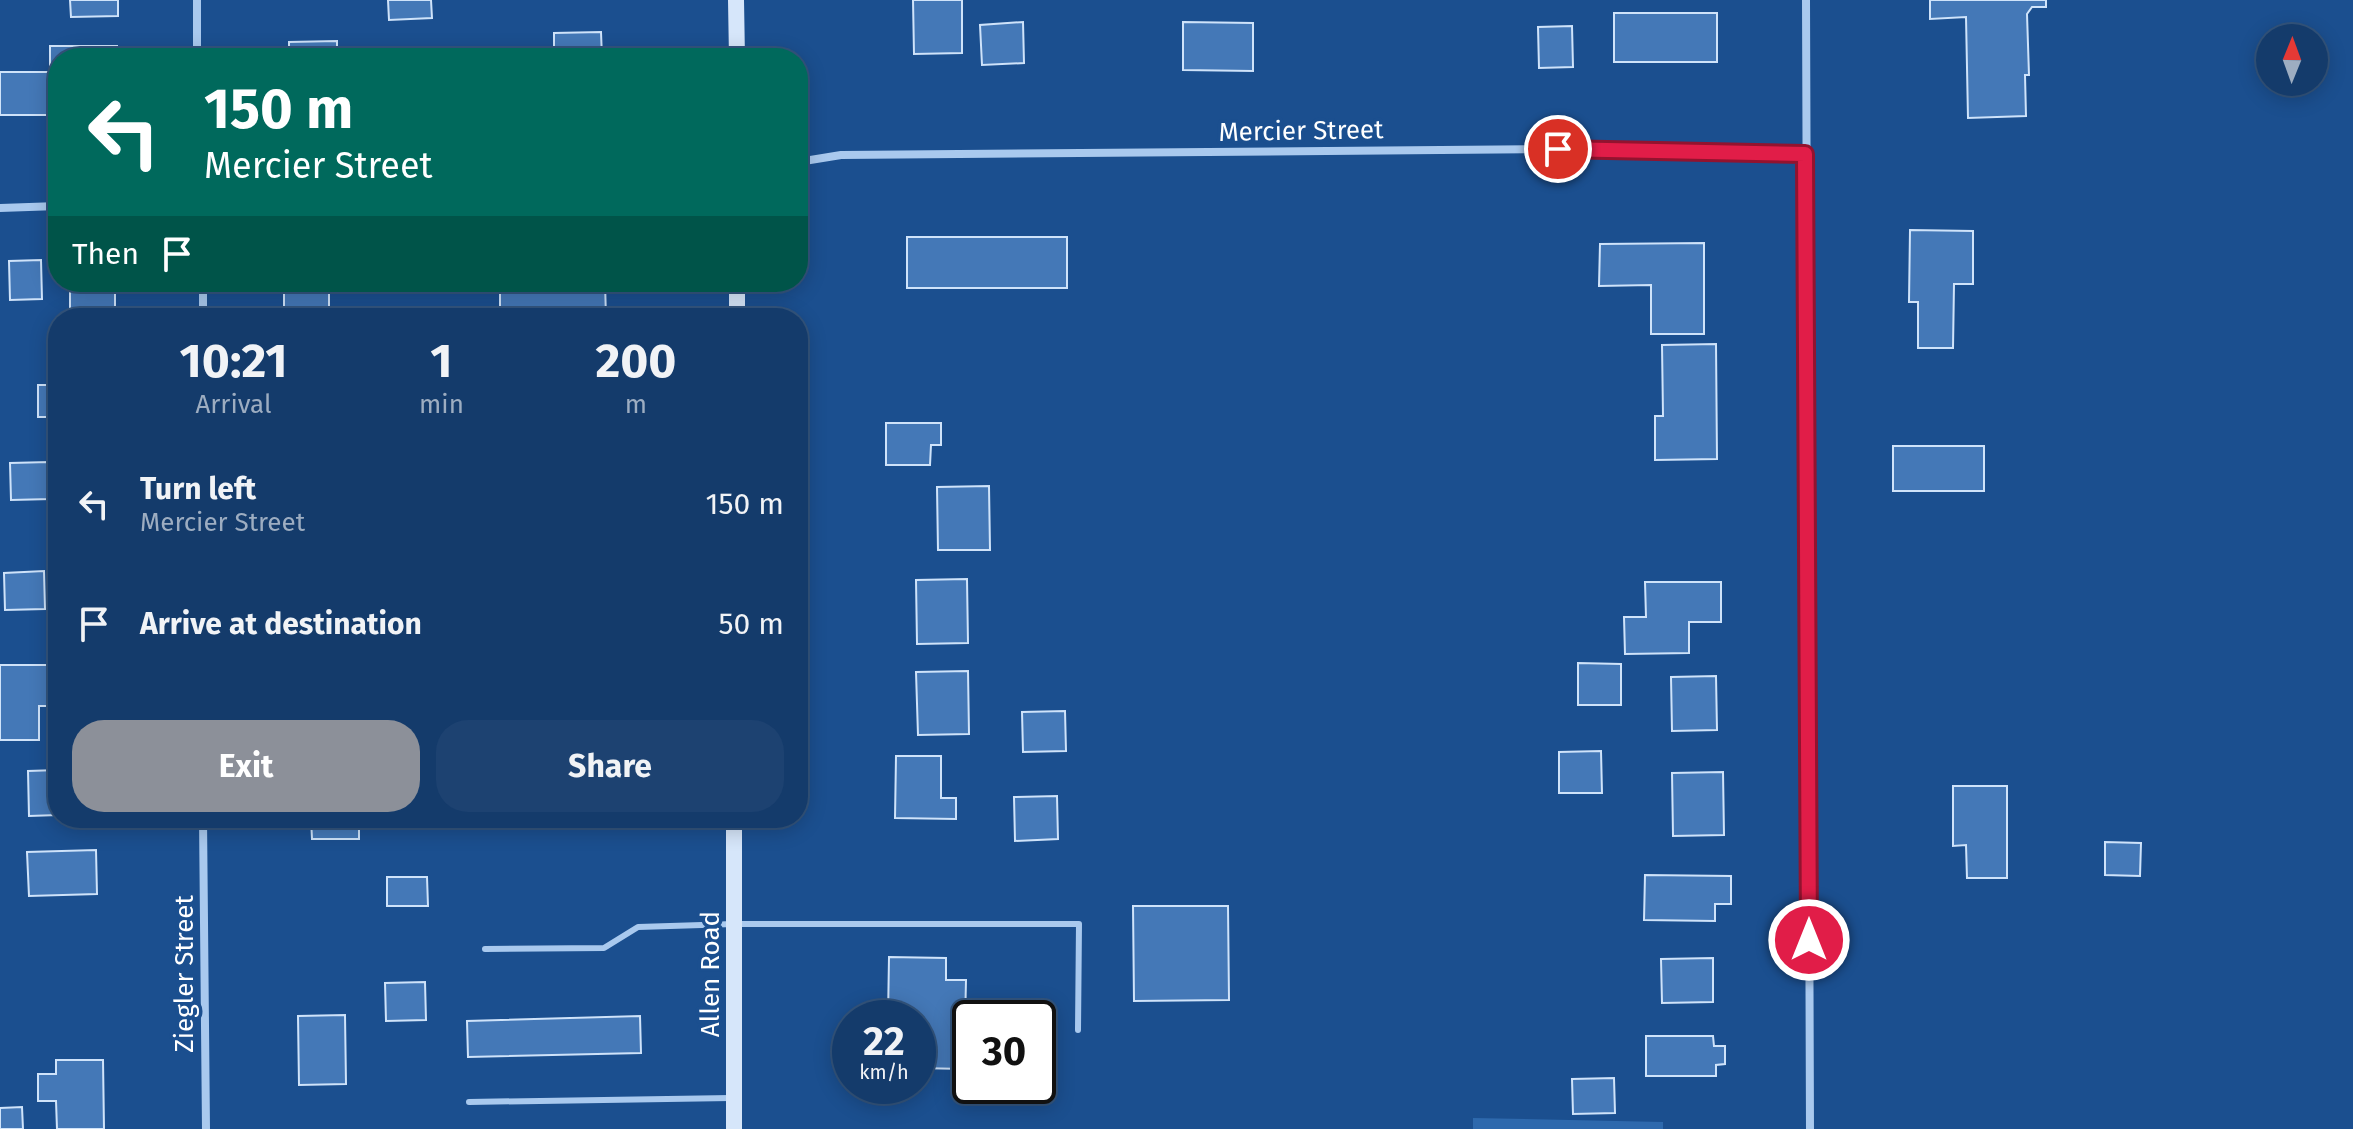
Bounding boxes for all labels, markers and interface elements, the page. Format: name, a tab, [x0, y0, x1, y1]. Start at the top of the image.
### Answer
north arrow	[2256, 24, 2328, 96]
map controls	[2256, 24, 2328, 96]
text: 150 m	[204, 76, 353, 143]
icon: left	[72, 80, 176, 184]
street label: Mercier Street	[1218, 114, 1384, 148]
pin	[1524, 115, 1592, 183]
icon: arrive	[1536, 127, 1580, 171]
text: Mercier Street	[204, 144, 433, 188]
icon: arrive	[155, 232, 199, 276]
text: Then	[72, 236, 139, 272]
text: 10:21	[180, 332, 287, 390]
text: 1	[430, 332, 453, 390]
text: 200	[595, 332, 676, 390]
text: Arrival	[195, 389, 272, 420]
text: min	[419, 389, 464, 420]
text: m	[625, 389, 647, 420]
text: Turn left	[140, 471, 256, 507]
icon: left	[72, 482, 116, 526]
text: 150 m	[706, 486, 784, 522]
text: Mercier Street	[140, 507, 305, 538]
icon: arrive	[72, 602, 116, 646]
text: Arrive at destination	[140, 606, 422, 642]
text: 50 m	[719, 606, 784, 642]
button: Exit	[72, 720, 420, 812]
button: Share	[436, 720, 784, 812]
street label: Ziegler Street	[169, 895, 200, 1053]
position arrow	[1767, 898, 1851, 982]
street label: Allen Road	[695, 911, 726, 1037]
speed limit sign: 30	[952, 1000, 1056, 1104]
text: 22	[863, 1018, 905, 1066]
text: km/h	[859, 1060, 909, 1084]

